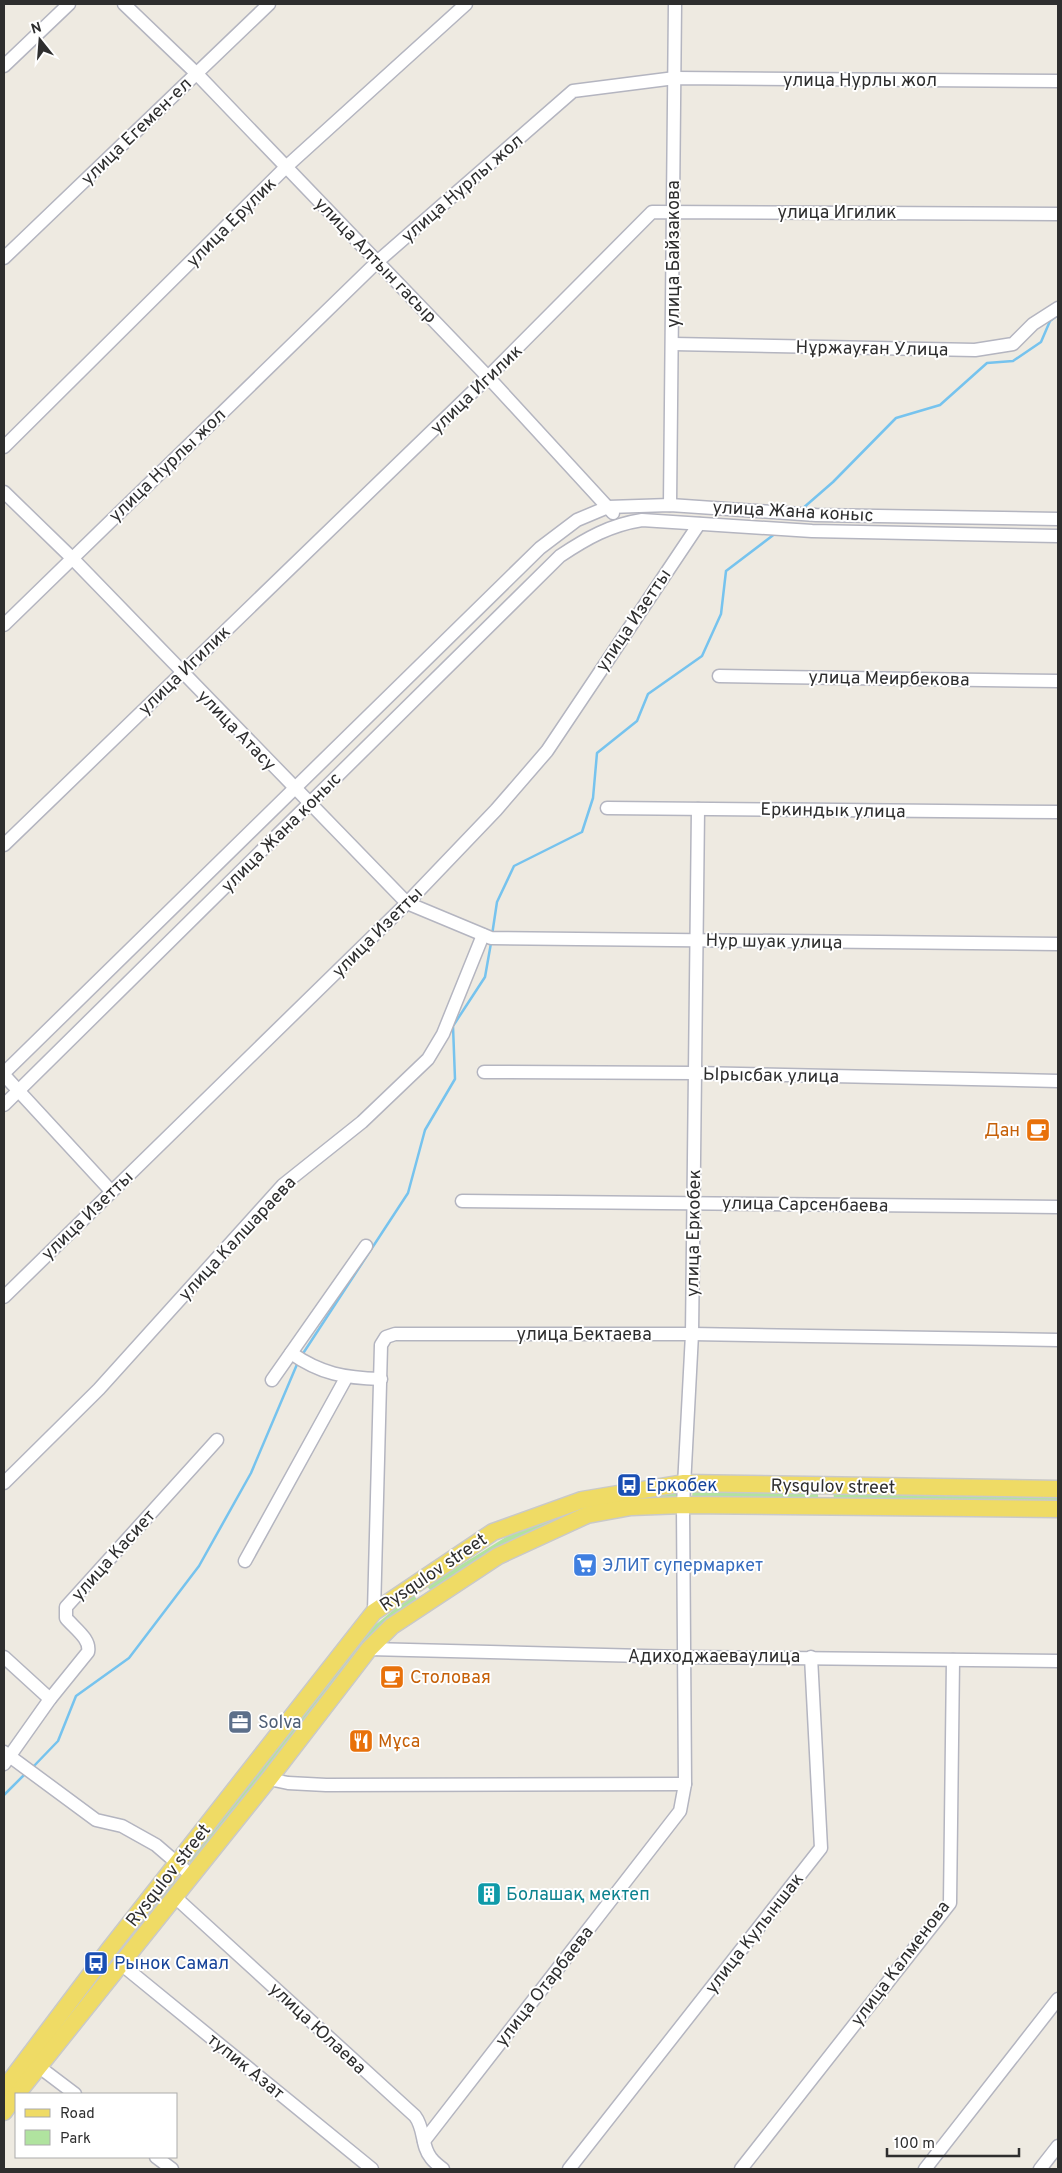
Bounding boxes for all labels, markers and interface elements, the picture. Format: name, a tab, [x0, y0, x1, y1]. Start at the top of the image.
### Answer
north arrow	[15, 15, 65, 65]
text: N	[29, 19, 44, 39]
street label: улица Нурлы жол	[783, 70, 937, 93]
street label: улица Егемен-ел	[77, 73, 197, 191]
street label: улица Нурлы жол	[397, 130, 529, 248]
street label: улица Ерулик	[182, 173, 282, 273]
street label: улица Байзакова	[663, 180, 686, 328]
street label: улица Алтын гасыр	[309, 193, 441, 329]
street label: улица Игилик	[777, 202, 897, 225]
street label: Нұржауған Улица	[795, 337, 949, 362]
street label: улица Игилик	[426, 340, 528, 440]
street label: улица Нурлы жол	[105, 404, 231, 528]
street label: улица Жана коныс	[712, 497, 874, 528]
street label: улица Изетты	[591, 565, 677, 677]
street label: улица Игилик	[134, 621, 236, 721]
street label: улица Меирбекова	[808, 667, 970, 692]
street label: улица Атасу	[192, 686, 280, 776]
street label: улица Жана коныс	[217, 768, 347, 898]
street label: Еркиндык улица	[760, 799, 906, 824]
street label: улица Изетты	[328, 883, 428, 983]
street label: Нур шуак улица	[705, 930, 843, 955]
street label: Ырысбак улица	[703, 1064, 839, 1089]
cafe icon: Дан	[1025, 1117, 1051, 1143]
place label: Дан	[984, 1120, 1020, 1143]
street label: улица Изетты	[37, 1166, 139, 1266]
street label: улица Еркобек	[682, 1169, 707, 1297]
street label: улица Калшараева	[174, 1172, 302, 1306]
street label: улица Сарсенбаева	[721, 1193, 888, 1218]
street label: улица Бектаева	[516, 1324, 652, 1347]
bus stop icon: Еркобек	[616, 1472, 642, 1498]
place label: Еркобек	[646, 1475, 718, 1498]
street label: Rysqulov street	[770, 1475, 896, 1500]
street label: улица Касиет	[67, 1506, 161, 1606]
street label: Rysqulov street	[376, 1529, 492, 1618]
supermarket icon: ЭЛИТ супермаркет	[572, 1552, 598, 1578]
place label: ЭЛИТ супермаркет	[602, 1555, 763, 1578]
street label: Адиходжаеваулица	[628, 1646, 800, 1669]
cafe icon: Столовая	[379, 1664, 405, 1690]
place label: Столовая	[410, 1667, 491, 1690]
office icon: Solva	[227, 1709, 253, 1735]
place label: Solva	[258, 1712, 302, 1735]
restaurant icon: Мұса	[348, 1728, 374, 1754]
place label: Мұса	[378, 1731, 420, 1754]
street label: Rysqulov street	[122, 1820, 217, 1932]
street label: улица Кулыншак	[701, 1869, 810, 1999]
building icon: Болашақ мектеп	[476, 1881, 502, 1907]
place label: Болашақ мектеп	[506, 1884, 650, 1907]
street label: улица Калменова	[847, 1897, 956, 2031]
street label: улица Отарбаева	[491, 1922, 599, 2052]
bus stop icon: Рынок Самал	[83, 1950, 109, 1976]
place label: Рынок Самал	[114, 1953, 229, 1976]
street label: улица Юлаева	[264, 1978, 370, 2080]
street label: тупик Азат	[202, 2029, 288, 2105]
legend	[15, 2093, 178, 2158]
text: Road	[60, 2105, 95, 2124]
scale bar	[887, 2126, 1020, 2158]
text: Park	[60, 2130, 91, 2149]
text: 100 m	[894, 2135, 935, 2154]

